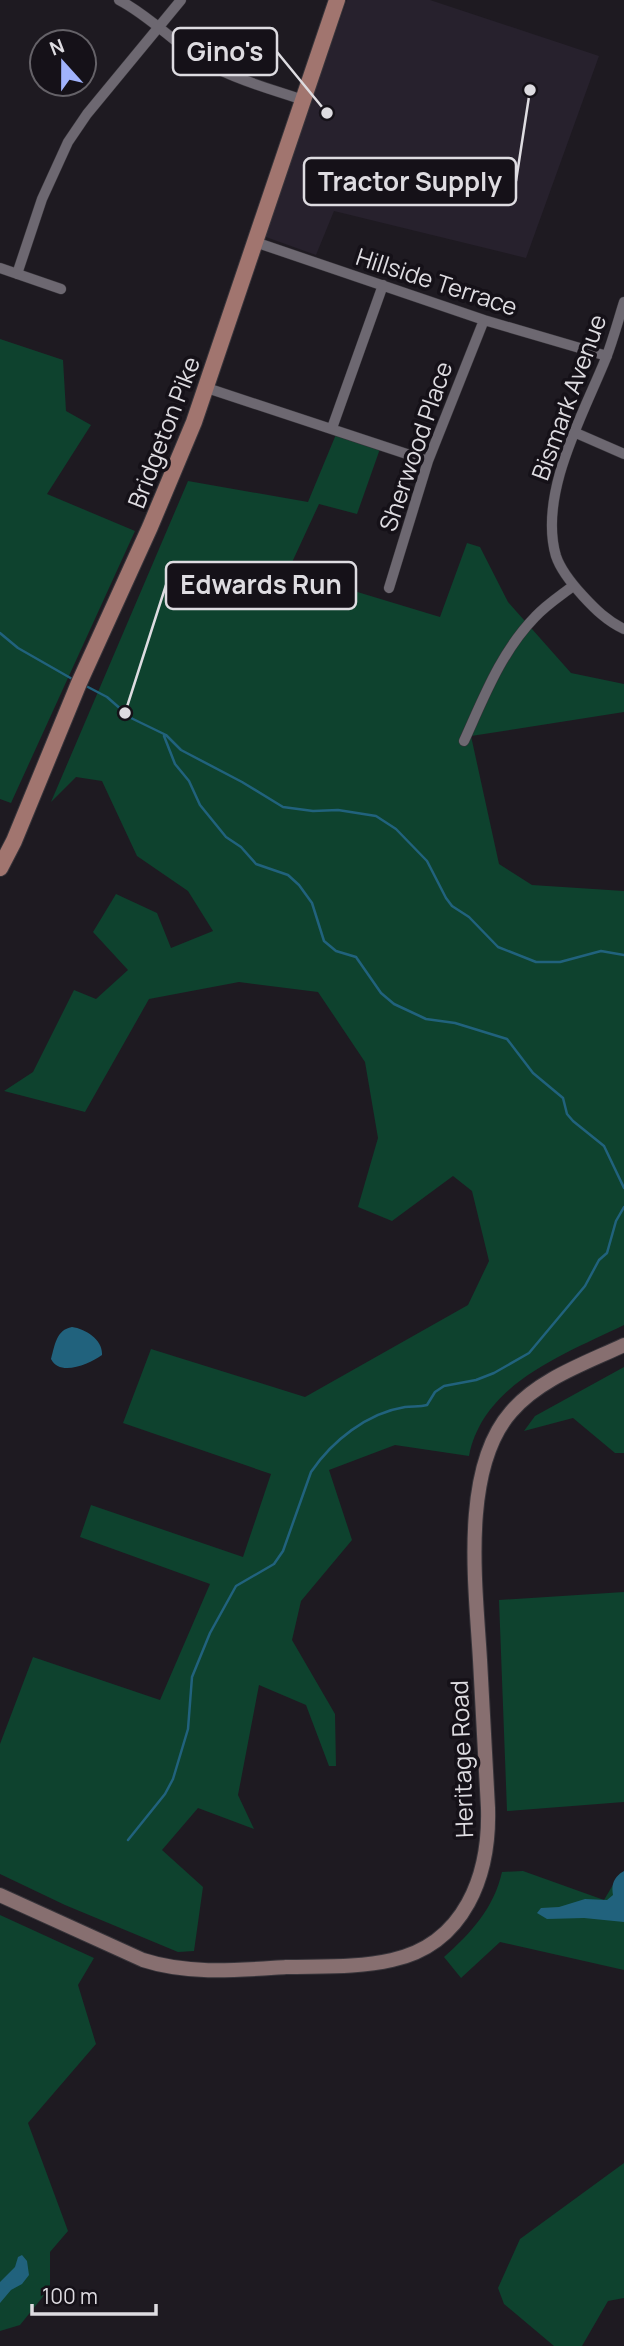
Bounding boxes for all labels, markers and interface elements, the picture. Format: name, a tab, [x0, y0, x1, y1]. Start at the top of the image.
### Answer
north arrow	[28, 28, 98, 98]
callout: Gino's	[173, 28, 277, 75]
text: N	[46, 33, 68, 62]
text: Gino's	[187, 33, 263, 69]
callout: Tractor Supply	[304, 158, 516, 205]
text: Tractor Supply	[318, 163, 502, 199]
street label: Hillside Terrace	[352, 239, 522, 323]
street label: Bismark Avenue	[523, 310, 613, 484]
street label: Bridgeton Pike	[119, 352, 207, 512]
street label: Sherwood Place	[371, 357, 459, 535]
callout: Edwards Run	[166, 562, 356, 609]
text: Edwards Run	[180, 566, 342, 602]
street label: Heritage Road	[442, 1680, 480, 1838]
scale bar	[32, 2272, 156, 2316]
text: 100 m	[42, 2282, 98, 2310]

